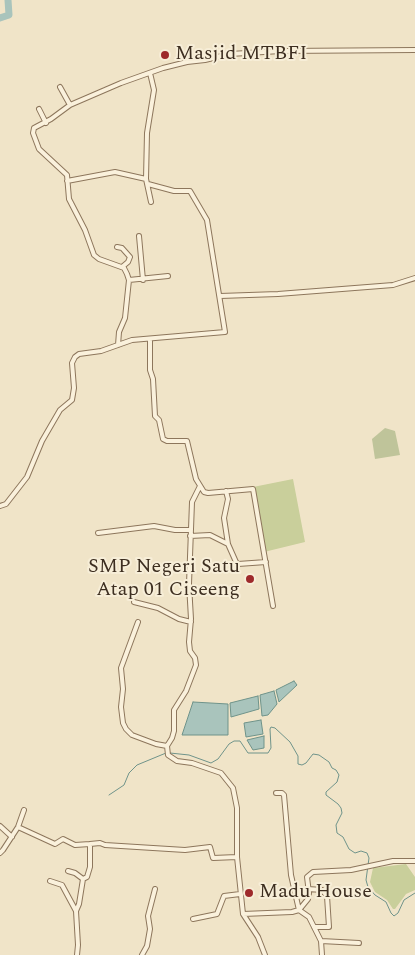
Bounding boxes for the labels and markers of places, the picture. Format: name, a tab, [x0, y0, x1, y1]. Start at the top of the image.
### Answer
place label: Masjid MTBFI	[175, 43, 307, 67]
marker: Masjid MTBFI	[159, 49, 171, 61]
place label: SMP Negeri Satu Atap 01 Ciseeng	[88, 556, 240, 603]
marker: SMP Negeri Satu Atap 01 Ciseeng	[244, 573, 256, 585]
place label: Madu House	[259, 881, 372, 905]
marker: Madu House	[243, 887, 255, 899]

